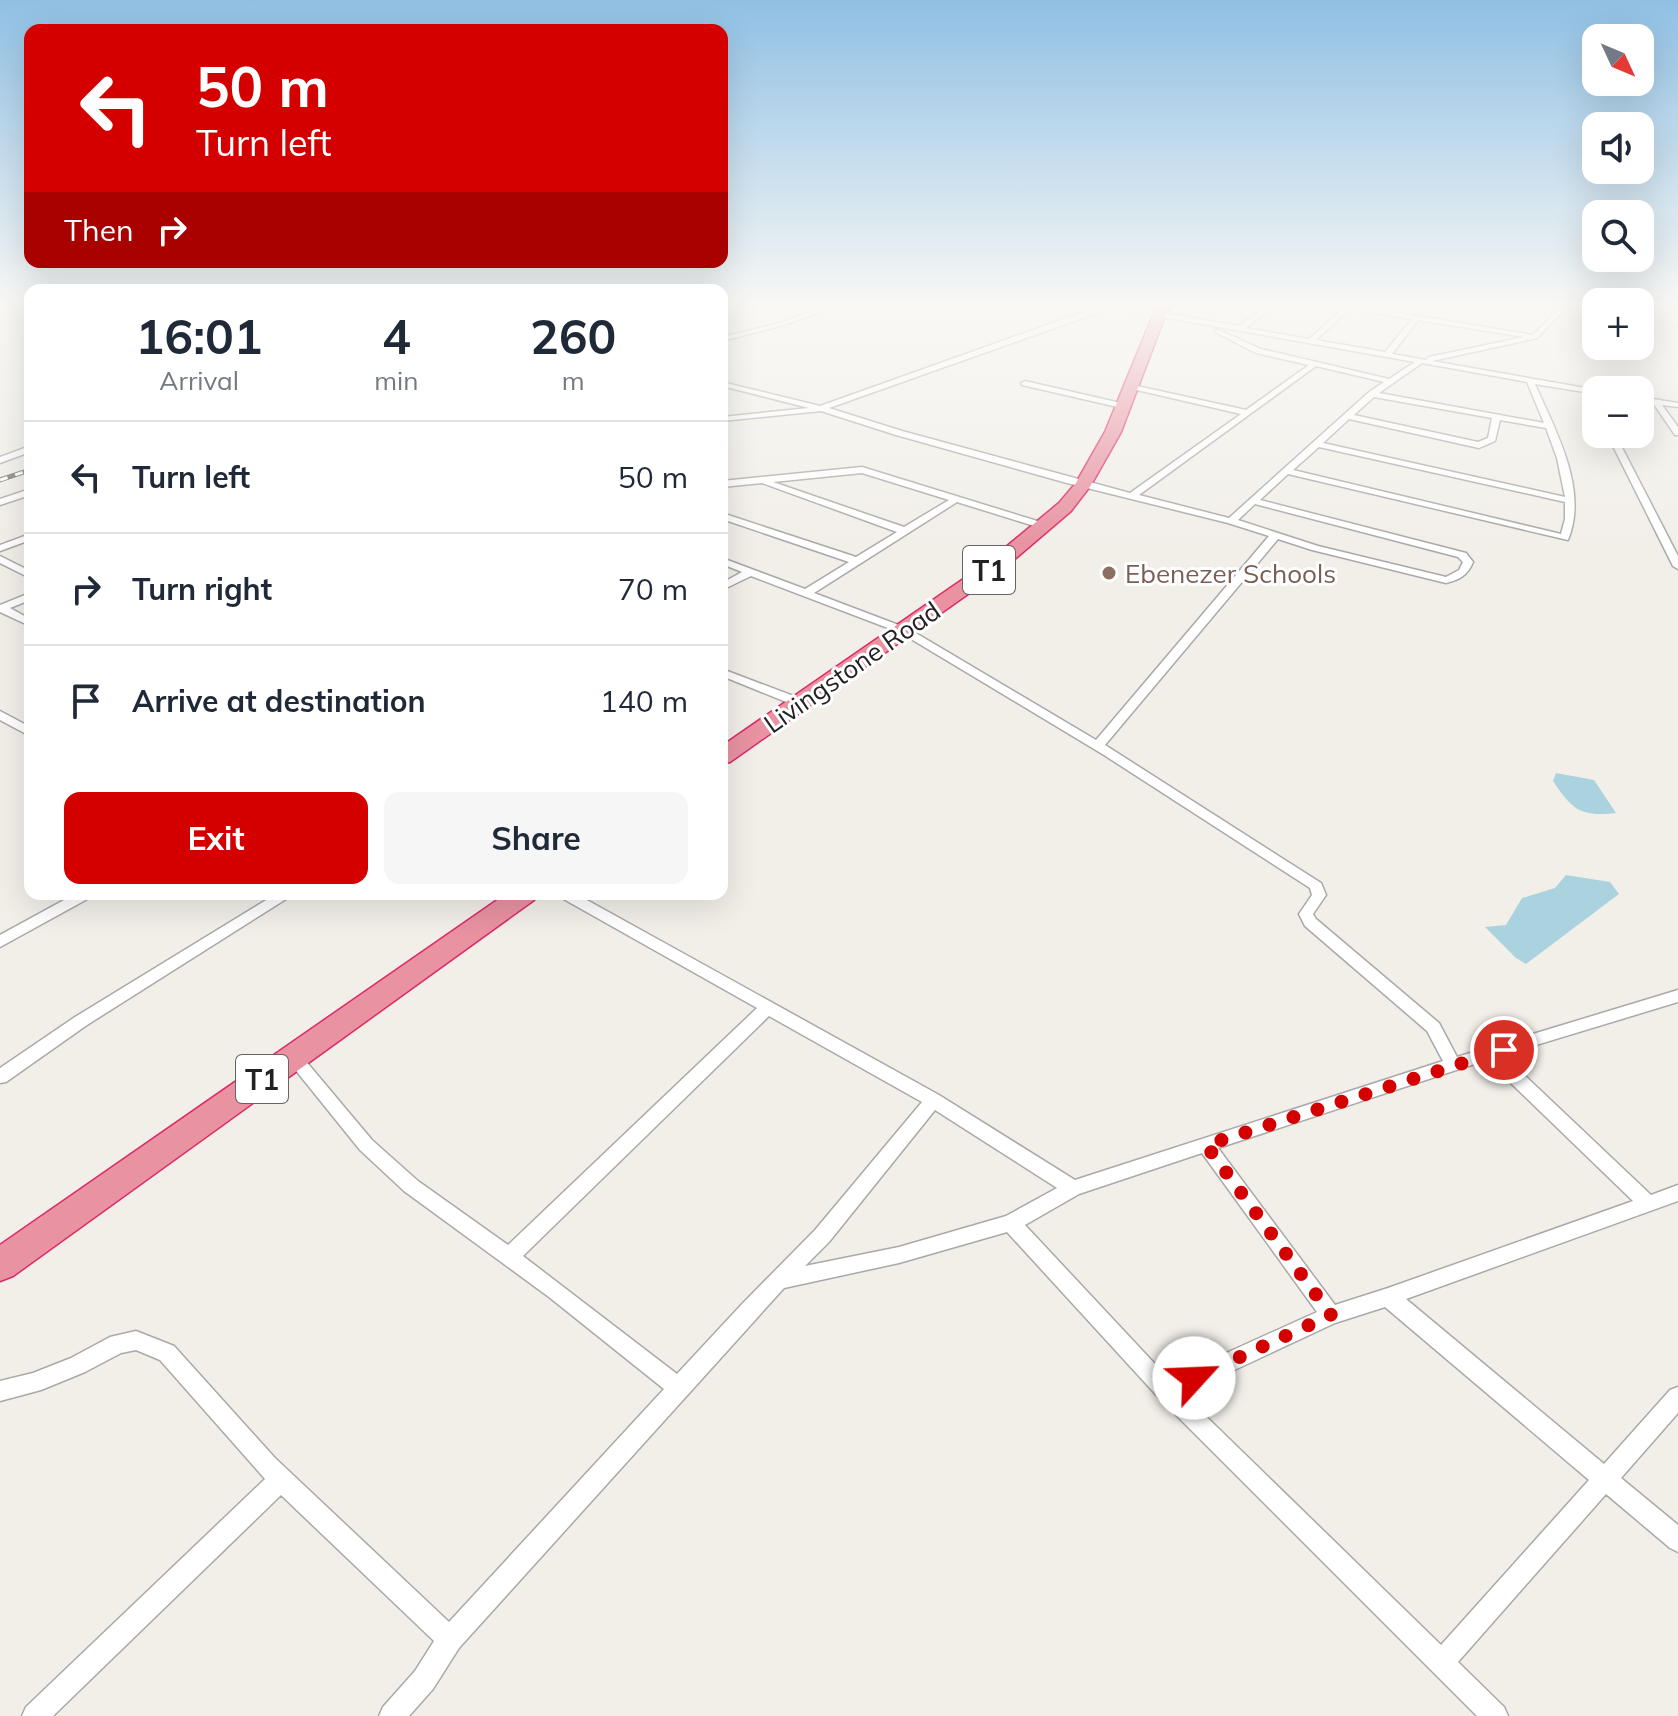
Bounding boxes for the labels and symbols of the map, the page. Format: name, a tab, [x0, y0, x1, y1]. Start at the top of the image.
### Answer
north arrow	[1582, 24, 1654, 96]
road number: T1	[963, 546, 1015, 594]
place label: Ebenezer Schools	[1125, 557, 1336, 590]
marker: Ebenezer Schools	[1100, 564, 1118, 582]
street label: Livingstone Road	[757, 594, 947, 740]
pin	[1470, 1016, 1538, 1084]
road number: T1	[236, 1055, 288, 1103]
position arrow	[1152, 1336, 1236, 1420]

